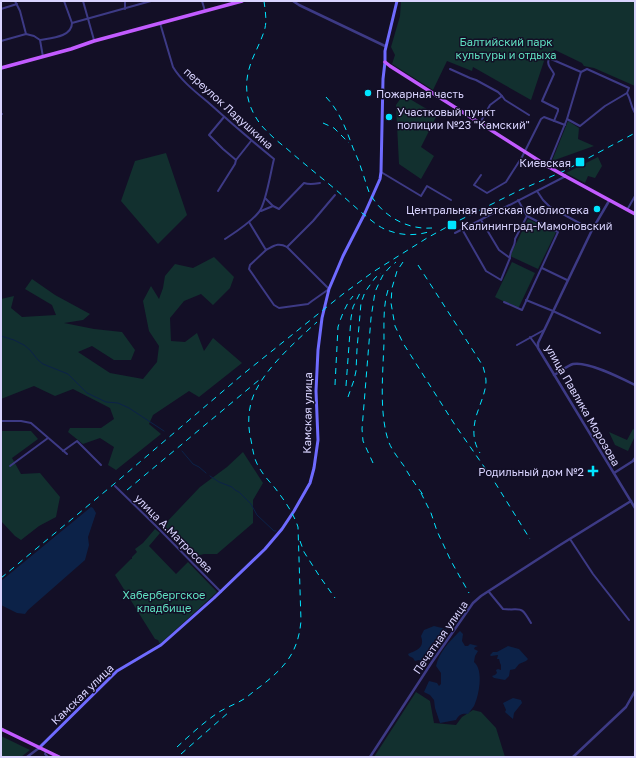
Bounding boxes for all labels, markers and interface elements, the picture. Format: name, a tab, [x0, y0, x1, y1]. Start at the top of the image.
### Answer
park label: Балтийский парк культуры и отдыха	[455, 35, 557, 61]
street label: переулок Ладушкина	[182, 64, 276, 152]
place label: Пожарная часть	[376, 87, 464, 100]
marker: Пожарная часть	[363, 88, 373, 98]
place label: Участковый пункт полиции №23 "Камский"	[397, 105, 530, 131]
marker: Участковый пункт полиции №23 "Камский"	[384, 112, 394, 122]
place label: Киевская	[519, 156, 571, 169]
marker: Киевская	[574, 156, 586, 168]
place label: Центральная детская библиотека	[406, 203, 589, 216]
marker: Центральная детская библиотека	[592, 204, 602, 214]
marker: Калининград-Мамоновский	[446, 219, 458, 231]
place label: Калининград-Мамоновский	[461, 219, 612, 232]
street label: улица Павлика Морозова	[543, 342, 623, 468]
street label: Камская улица	[300, 372, 314, 454]
place label: Родильный дом №2	[478, 465, 584, 478]
marker: Родильный дом №2	[587, 465, 599, 477]
street label: улица А.Матросова	[132, 491, 216, 575]
park label: Хабербергское кладбище	[123, 588, 205, 614]
street label: Печатная улица	[410, 598, 470, 676]
street label: Камская улица	[48, 661, 116, 727]

